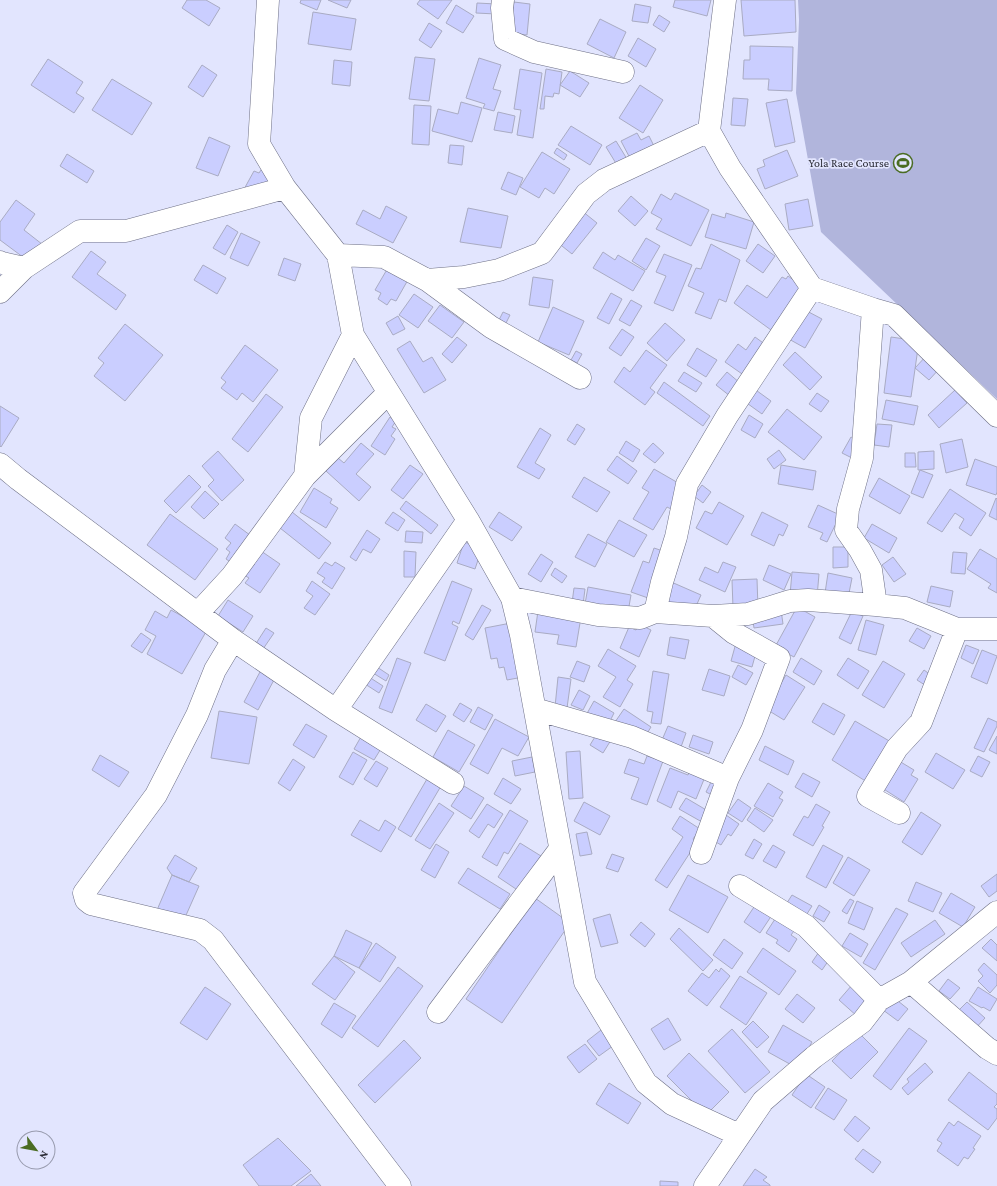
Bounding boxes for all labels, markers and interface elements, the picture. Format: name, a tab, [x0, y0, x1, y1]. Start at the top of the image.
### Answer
sports icon: Yola Race Course	[892, 152, 914, 174]
place label: Yola Race Course	[808, 156, 889, 170]
north arrow	[16, 1130, 56, 1170]
text: N	[37, 1149, 52, 1162]

